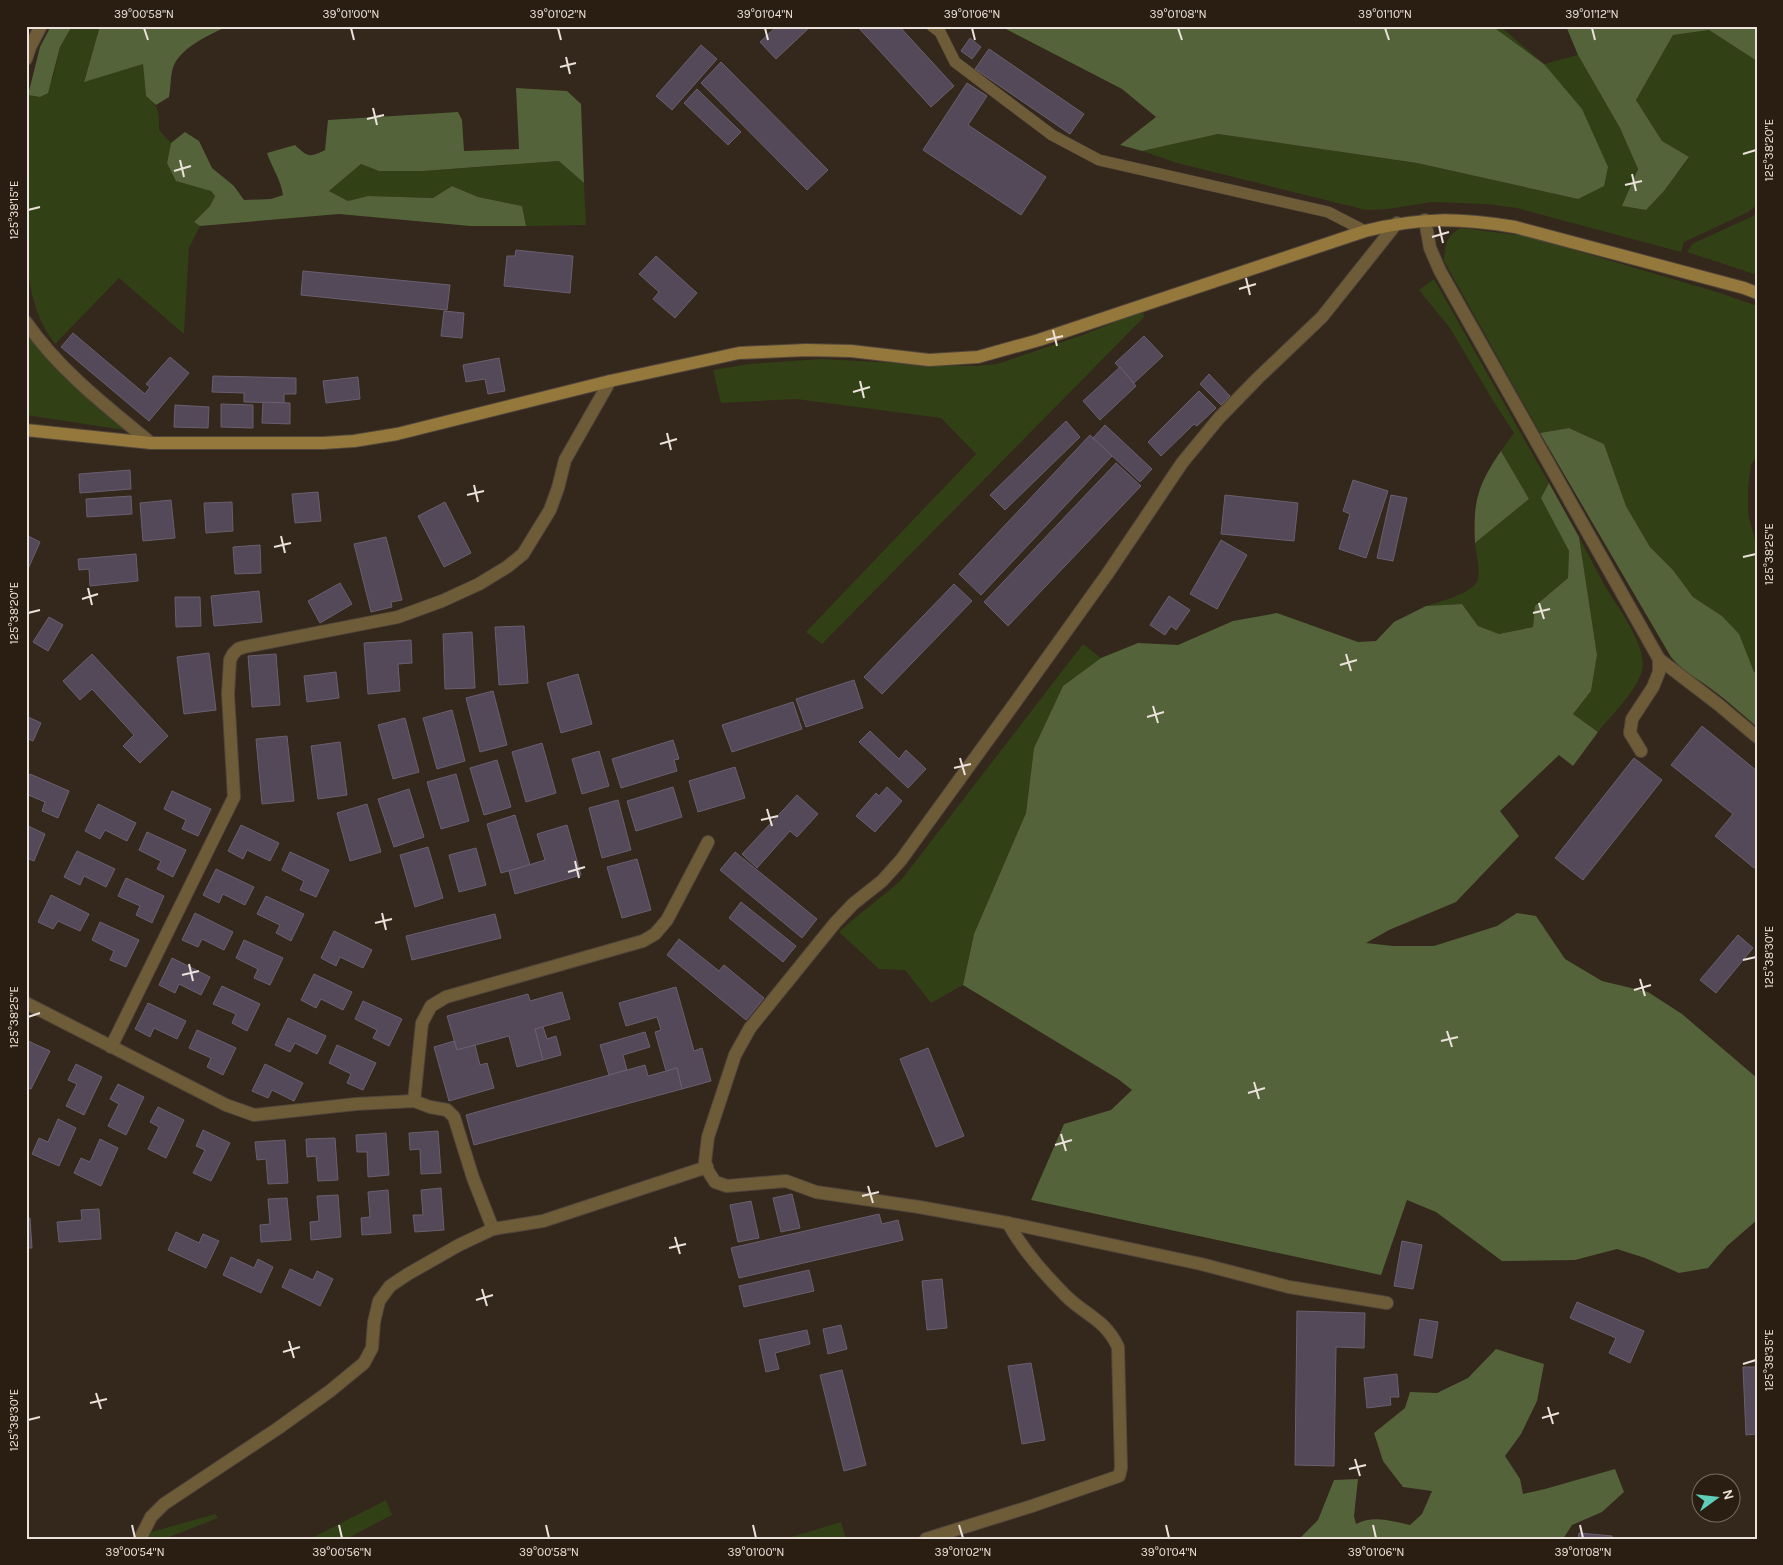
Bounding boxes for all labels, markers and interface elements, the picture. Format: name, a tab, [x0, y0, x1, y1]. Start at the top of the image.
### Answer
text: 39°00'58"N	[114, 7, 174, 21]
text: 39°01'00"N	[323, 7, 379, 21]
text: 39°01'02"N	[530, 7, 586, 21]
text: 39°01'04"N	[737, 7, 793, 21]
text: 39°01'06"N	[944, 7, 1000, 21]
text: 39°01'08"N	[1149, 7, 1207, 21]
text: 39°01'10"N	[1358, 7, 1412, 21]
text: 39°01'12"N	[1565, 7, 1619, 21]
text: 125°38'20"E	[1762, 119, 1776, 181]
text: 125°38'15"E	[7, 180, 21, 240]
text: 125°38'25"E	[1762, 523, 1776, 585]
text: 125°38'20"E	[7, 582, 21, 644]
text: 125°38'30"E	[1762, 926, 1776, 988]
text: 125°38'25"E	[7, 986, 21, 1048]
text: 125°38'35"E	[1762, 1329, 1776, 1391]
text: 125°38'30"E	[7, 1389, 21, 1451]
north arrow	[1690, 1472, 1740, 1522]
text: N	[1719, 1488, 1738, 1502]
text: 39°00'54"N	[105, 1545, 165, 1559]
text: 39°00'56"N	[312, 1545, 372, 1559]
text: 39°00'58"N	[519, 1545, 579, 1559]
text: 39°01'00"N	[728, 1545, 784, 1559]
text: 39°01'02"N	[935, 1545, 991, 1559]
text: 39°01'04"N	[1141, 1545, 1197, 1559]
text: 39°01'06"N	[1348, 1545, 1404, 1559]
text: 39°01'08"N	[1554, 1545, 1612, 1559]

